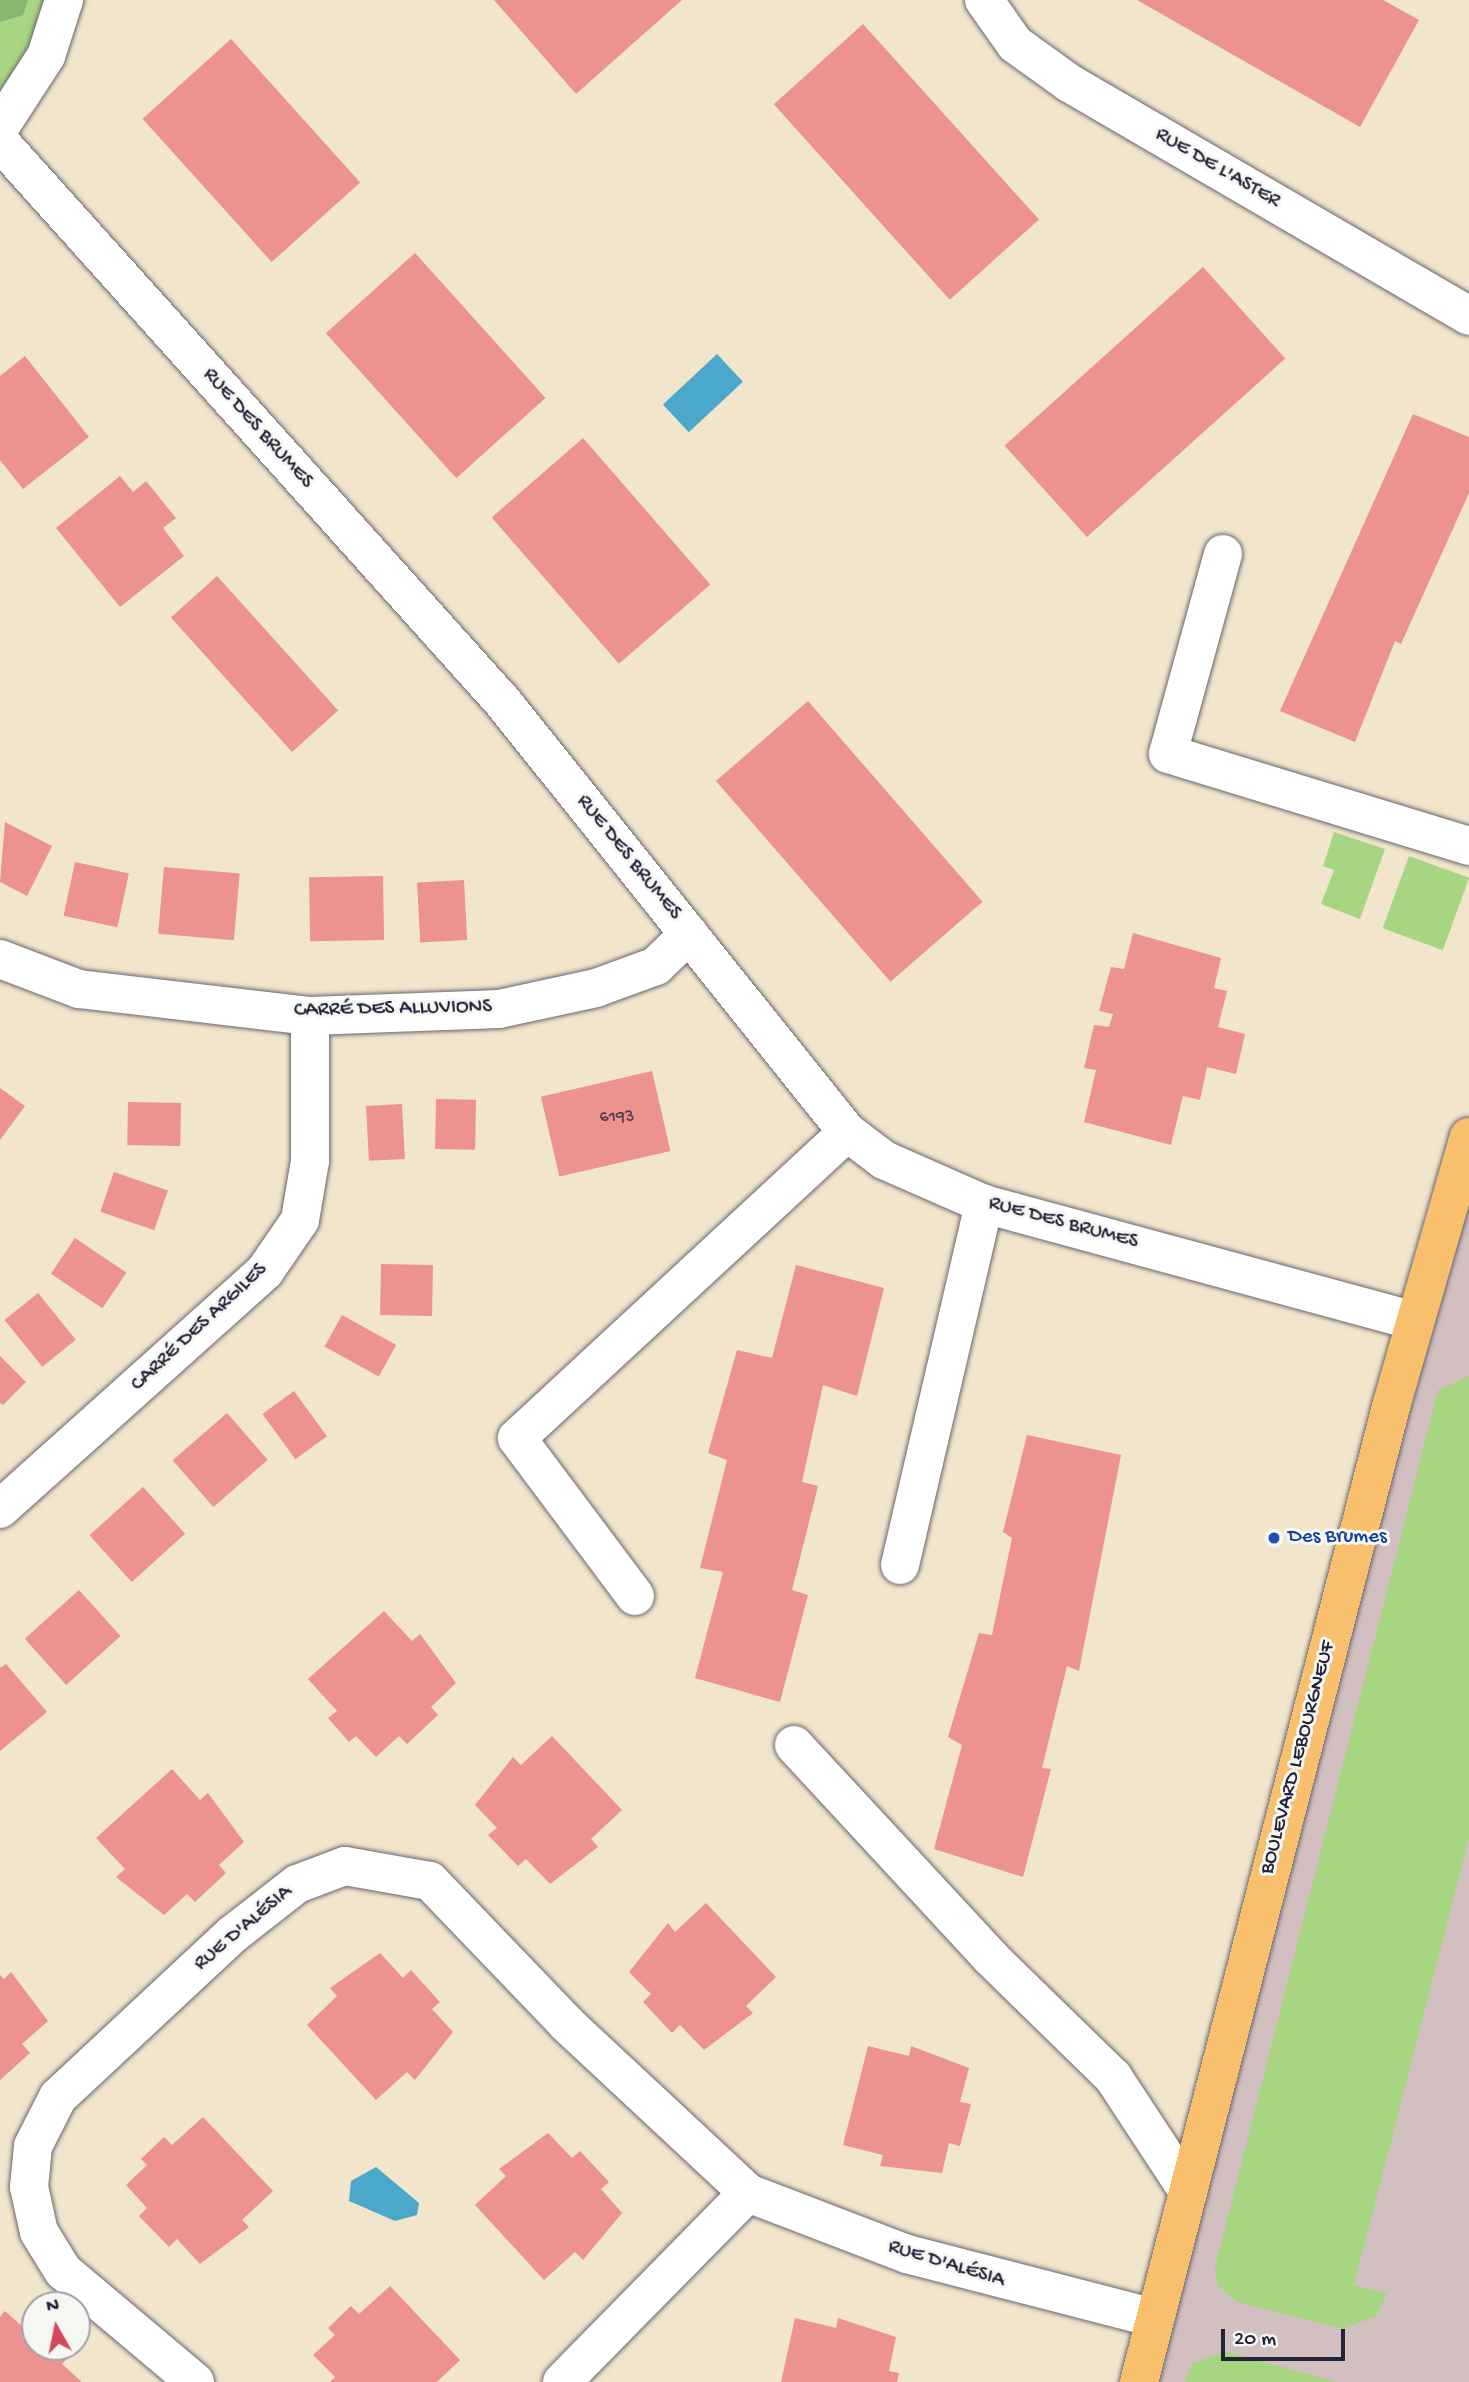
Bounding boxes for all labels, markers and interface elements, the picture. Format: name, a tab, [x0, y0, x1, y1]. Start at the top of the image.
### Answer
street label: RUE DE L'ASTER	[1150, 123, 1284, 215]
street label: RUE DES BRUMES	[196, 363, 318, 495]
street label: RUE DES BRUMES	[570, 790, 686, 926]
street label: CARRÉ DES ALLUVIONS	[294, 996, 492, 1024]
house number: 6193	[600, 1107, 634, 1129]
street label: RUE DES BRUMES	[985, 1192, 1141, 1256]
street label: CARRÉ DES ARGILES	[126, 1258, 274, 1398]
place label: Des Brumes	[1288, 1525, 1387, 1551]
marker: Des Brumes	[1266, 1530, 1282, 1546]
street label: BOULEVARD LEBOURGNEUF	[1256, 1639, 1342, 1877]
street label: RUE D'ALÉSIA	[190, 1881, 298, 1977]
street label: RUE D'ALÉSIA	[885, 2235, 1007, 2295]
north arrow	[21, 2291, 91, 2361]
text: N	[45, 2294, 61, 2319]
scale bar	[1224, 2316, 1348, 2360]
text: 20 m	[1234, 2328, 1276, 2353]

